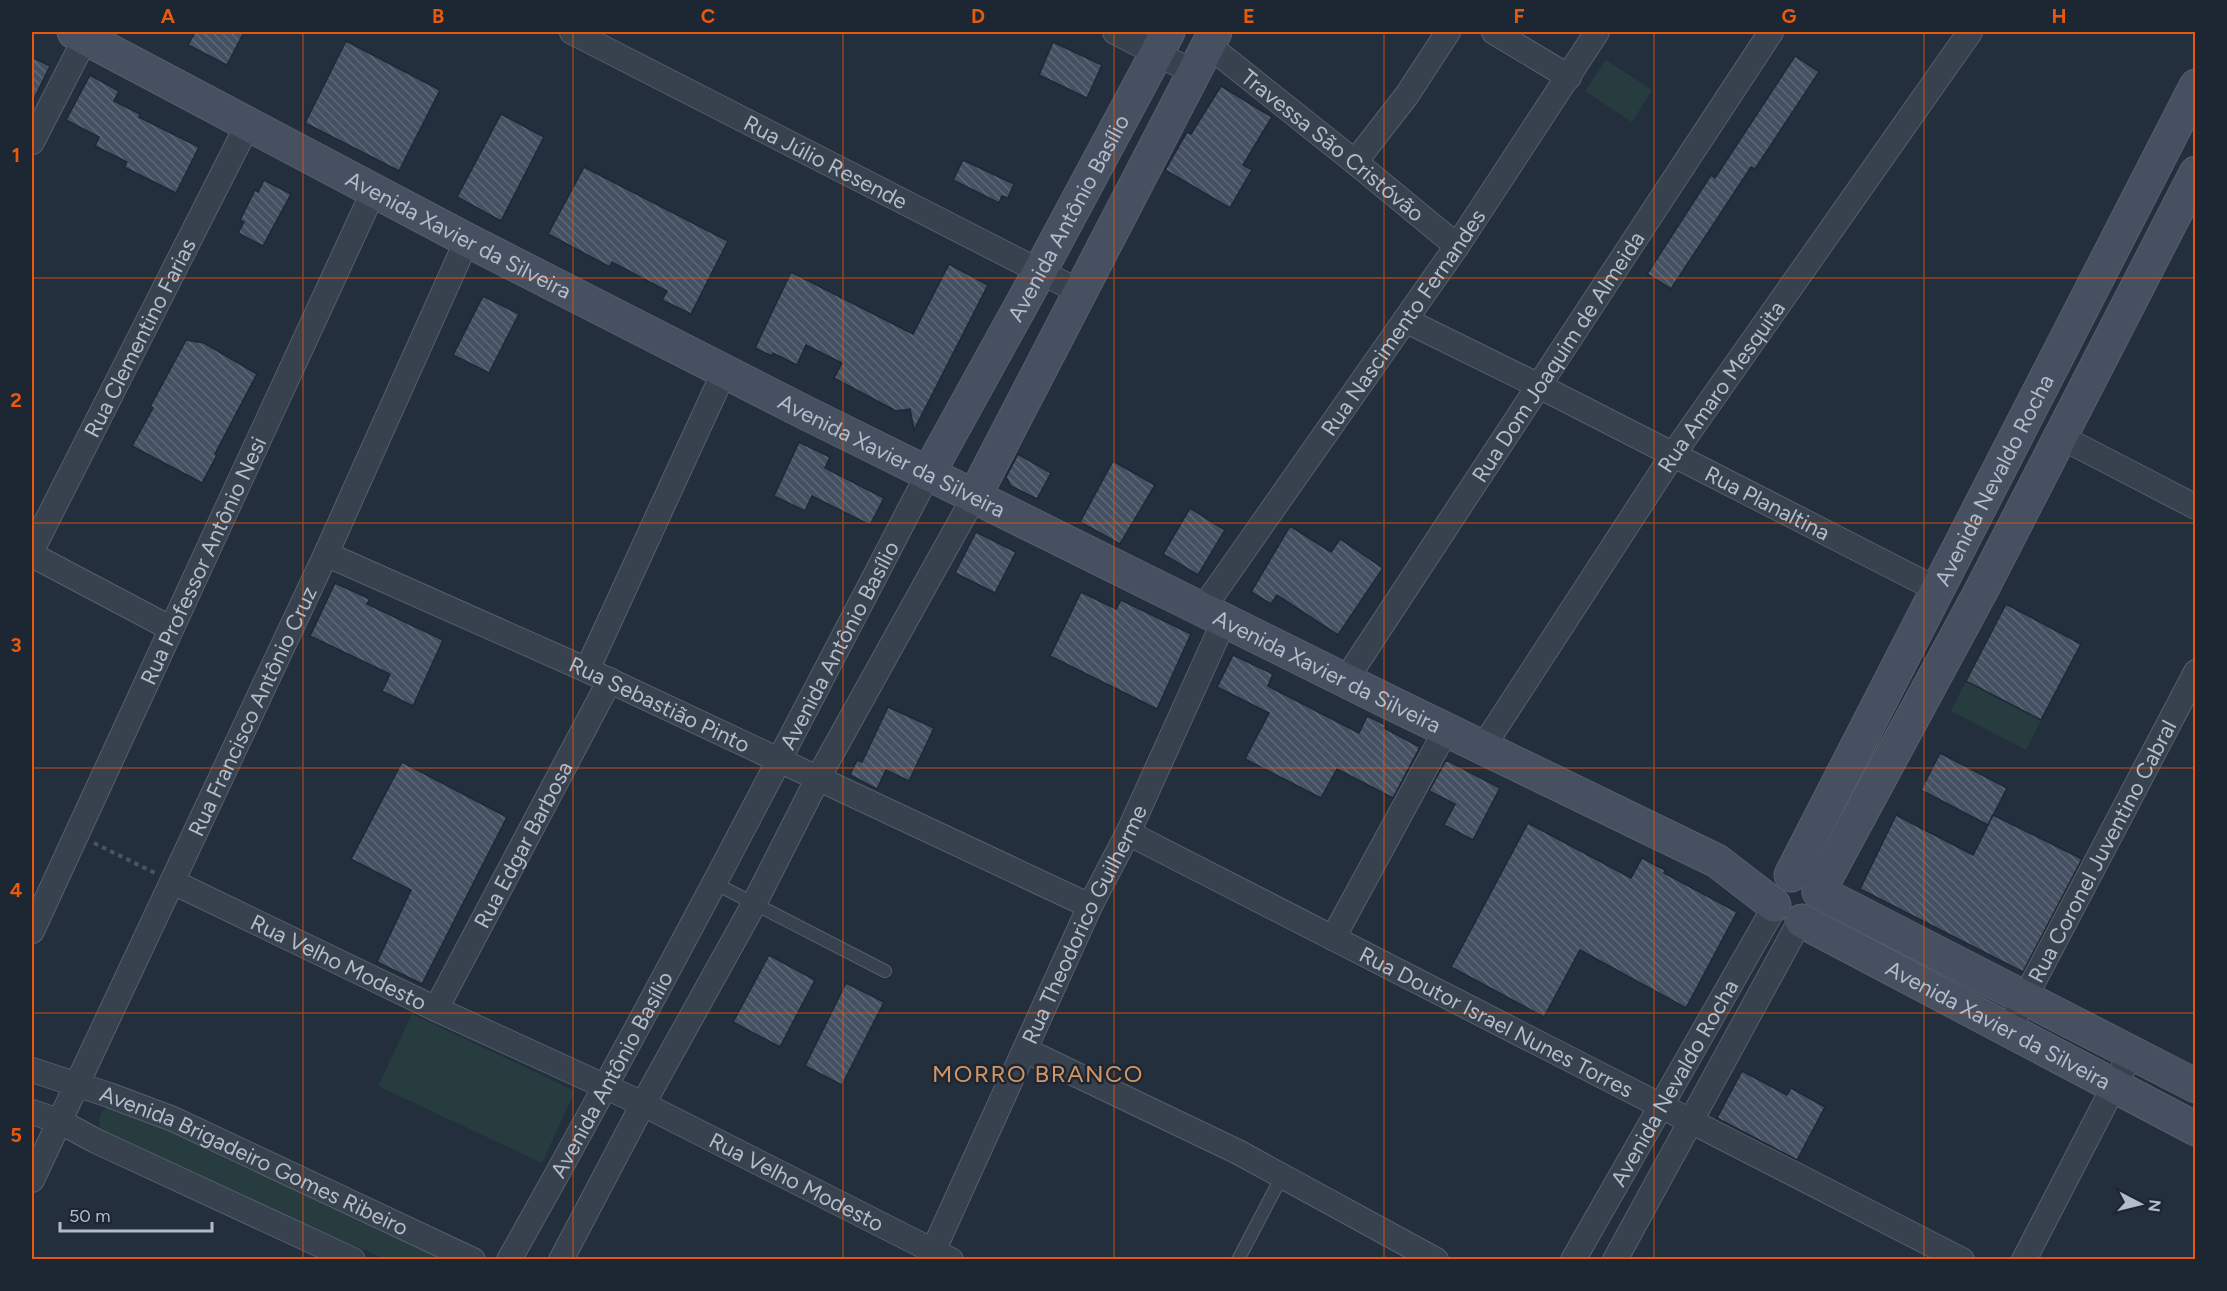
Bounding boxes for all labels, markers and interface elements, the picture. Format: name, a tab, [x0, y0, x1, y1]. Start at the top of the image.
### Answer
text: A	[161, 4, 176, 28]
text: B	[432, 4, 444, 28]
text: C	[701, 4, 715, 28]
text: D	[971, 4, 985, 28]
text: E	[1243, 4, 1255, 28]
text: F	[1513, 4, 1525, 28]
text: G	[1782, 4, 1797, 28]
text: H	[2052, 4, 2067, 28]
street label: Travessa São Cristóvão	[1235, 64, 1430, 227]
street label: Rua Júlio Resende	[739, 109, 912, 215]
street label: Avenida Antônio Basílio	[1002, 110, 1135, 326]
text: 1	[12, 143, 20, 167]
street label: Avenida Xavier da Silveira	[341, 165, 576, 305]
street label: Rua Nascimento Fernandes	[1315, 204, 1491, 441]
street label: Rua Dom Joaquim de Almeida	[1466, 226, 1650, 487]
street label: Rua Clementino Farias	[78, 234, 202, 442]
street label: Rua Amaro Mesquita	[1652, 296, 1791, 478]
street label: Avenida Nevaldo Rocha	[1929, 370, 2060, 590]
text: 2	[10, 388, 22, 412]
street label: Avenida Xavier da Silveira	[773, 388, 1010, 524]
street label: Rua Professor Antônio Nesi	[135, 433, 272, 689]
street label: Rua Planaltina	[1700, 460, 1834, 546]
street label: Avenida Antônio Basílio	[774, 536, 905, 754]
street label: Rua Francisco Antônio Cruz	[182, 582, 323, 841]
street label: Avenida Xavier da Silveira	[1209, 604, 1445, 739]
text: 3	[10, 633, 22, 657]
street label: Rua Sebastião Pinto	[565, 651, 754, 759]
street label: Rua Coronel Juventino Cabral	[2022, 716, 2182, 987]
street label: Rua Edgar Barbosa	[468, 757, 579, 933]
street label: Rua Theodorico Guilherme	[1016, 801, 1153, 1048]
text: 4	[10, 878, 23, 902]
street label: Rua Velho Modesto	[246, 909, 431, 1016]
street label: Rua Doutor Israel Nunes Torres	[1355, 941, 1638, 1103]
street label: Avenida Xavier da Silveira	[1881, 955, 2115, 1095]
street label: Avenida Antônio Basílio	[545, 967, 679, 1183]
street label: Avenida Nevaldo Rocha	[1605, 975, 1744, 1191]
district label: MORRO BRANCO	[932, 1059, 1144, 1088]
street label: Avenida Brigadeiro Gomes Ribeiro	[96, 1080, 413, 1242]
text: 5	[10, 1123, 22, 1147]
street label: Rua Velho Modesto	[705, 1127, 888, 1238]
north arrow	[2110, 1174, 2170, 1234]
scale bar	[60, 1195, 212, 1233]
text: N	[2144, 1198, 2165, 1213]
text: 50 m	[69, 1205, 111, 1227]

